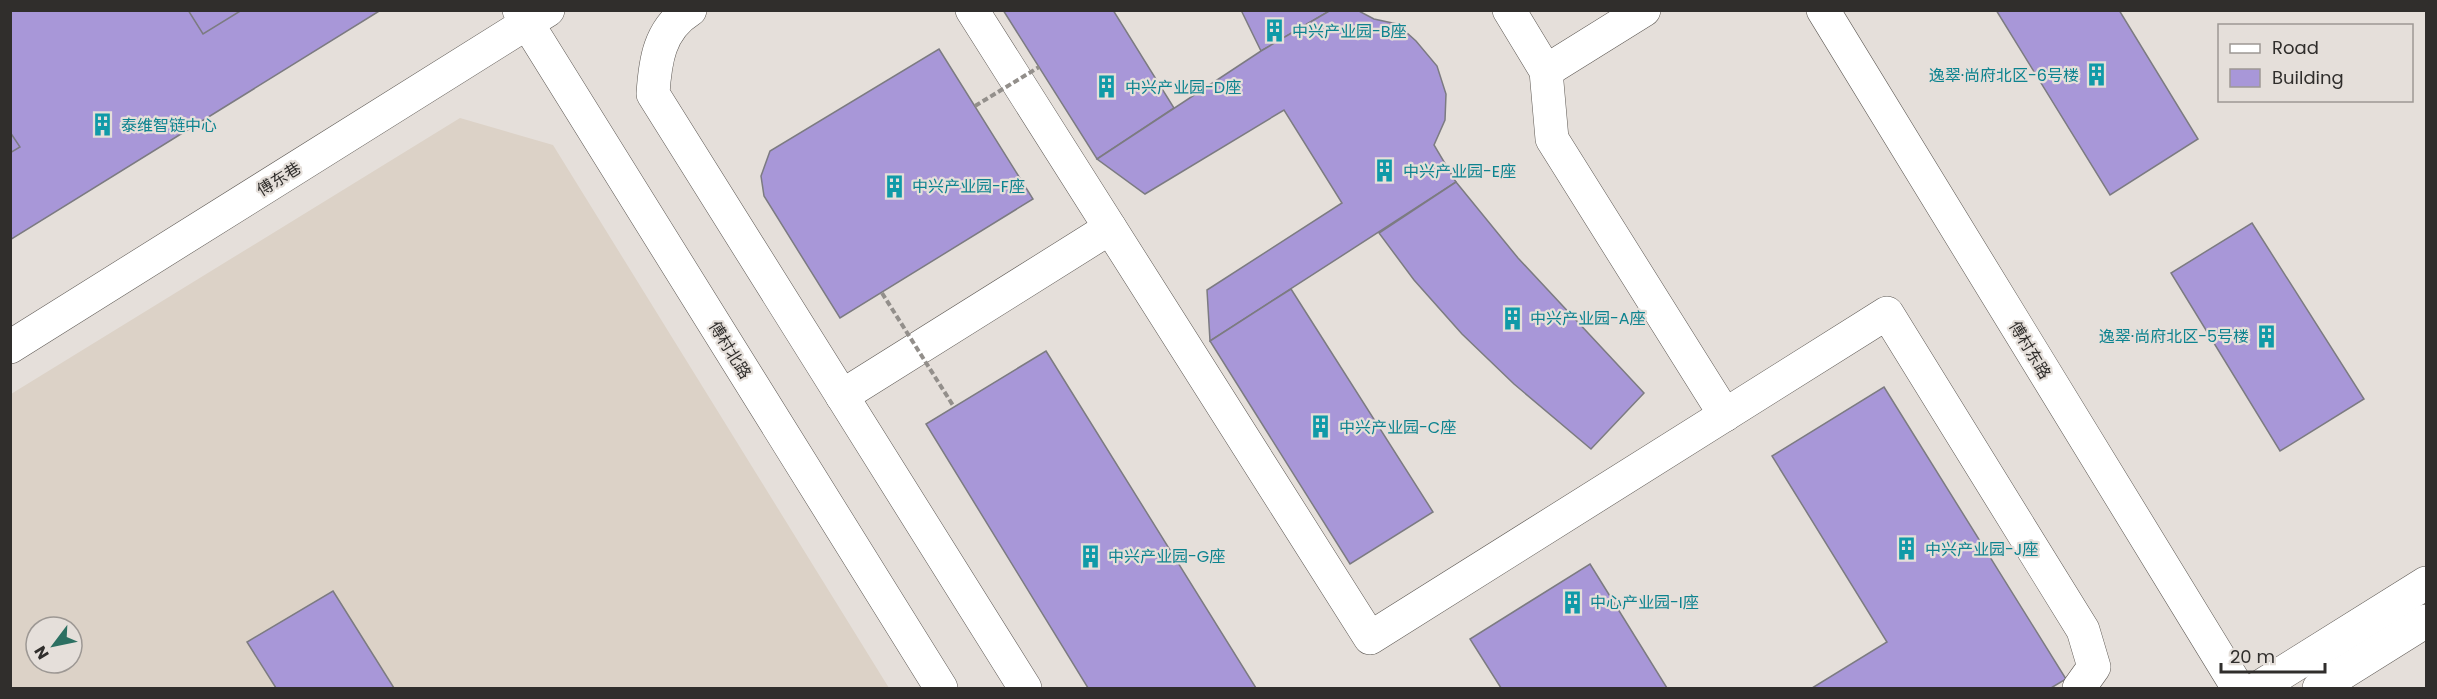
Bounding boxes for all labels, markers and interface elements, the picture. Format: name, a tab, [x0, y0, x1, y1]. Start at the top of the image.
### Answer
building icon: 中兴产业园-B座	[1261, 18, 1287, 44]
place label: 中兴产业园-B座	[1292, 20, 1407, 43]
legend	[2218, 24, 2413, 102]
text: Road	[2272, 35, 2319, 60]
building icon: 逸翠·尚府北区-6号楼	[2084, 62, 2110, 88]
place label: 逸翠·尚府北区-6号楼	[1929, 64, 2079, 87]
text: Building	[2272, 65, 2344, 90]
building icon: 中兴产业园-D座	[1094, 74, 1120, 100]
place label: 中兴产业园-D座	[1125, 76, 1241, 99]
building icon: 泰维智链中心	[90, 112, 116, 138]
place label: 泰维智链中心	[121, 114, 217, 137]
street label: 傅东巷	[253, 157, 305, 201]
building icon: 中兴产业园-E座	[1372, 158, 1398, 184]
place label: 中兴产业园-E座	[1403, 160, 1516, 183]
building icon: 中兴产业园-F座	[881, 173, 907, 199]
place label: 中兴产业园-F座	[912, 175, 1025, 198]
building icon: 中兴产业园-A座	[1499, 305, 1525, 331]
place label: 中兴产业园-A座	[1530, 307, 1646, 330]
street label: 傅村北路	[703, 317, 757, 383]
street label: 傅村东路	[2004, 317, 2056, 383]
building icon: 逸翠·尚府北区-5号楼	[2254, 323, 2280, 349]
place label: 逸翠·尚府北区-5号楼	[2099, 325, 2249, 348]
building icon: 中兴产业园-C座	[1308, 414, 1334, 440]
place label: 中兴产业园-C座	[1339, 416, 1456, 439]
building icon: 中兴产业园-J座	[1894, 536, 1920, 562]
place label: 中兴产业园-J座	[1925, 538, 2038, 561]
building icon: 中兴产业园-G座	[1077, 543, 1103, 569]
place label: 中兴产业园-G座	[1108, 545, 1225, 568]
building icon: 中心产业园-I座	[1559, 589, 1585, 615]
place label: 中心产业园-I座	[1590, 591, 1699, 614]
north arrow	[24, 615, 84, 675]
scale bar	[2221, 636, 2324, 674]
text: N	[29, 641, 55, 664]
text: 20 m	[2230, 644, 2275, 669]

